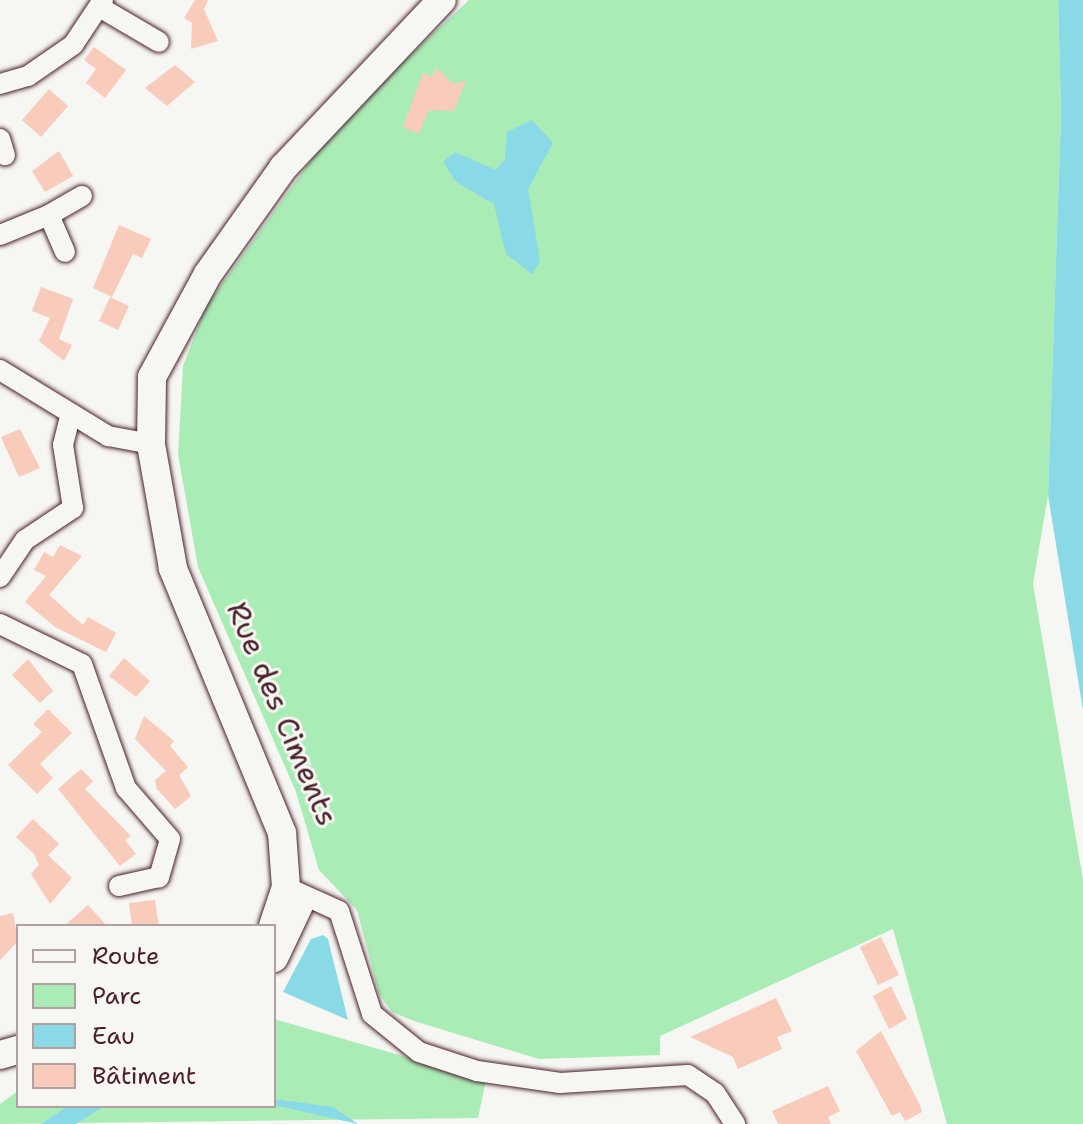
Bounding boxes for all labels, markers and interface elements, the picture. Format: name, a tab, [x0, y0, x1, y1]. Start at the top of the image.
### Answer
street label: Rue des Ciments	[219, 597, 345, 831]
legend	[16, 924, 276, 1108]
text: Route	[92, 940, 160, 972]
text: Parc	[92, 980, 141, 1012]
text: Eau	[92, 1020, 135, 1052]
text: Bâtiment	[92, 1060, 196, 1092]

